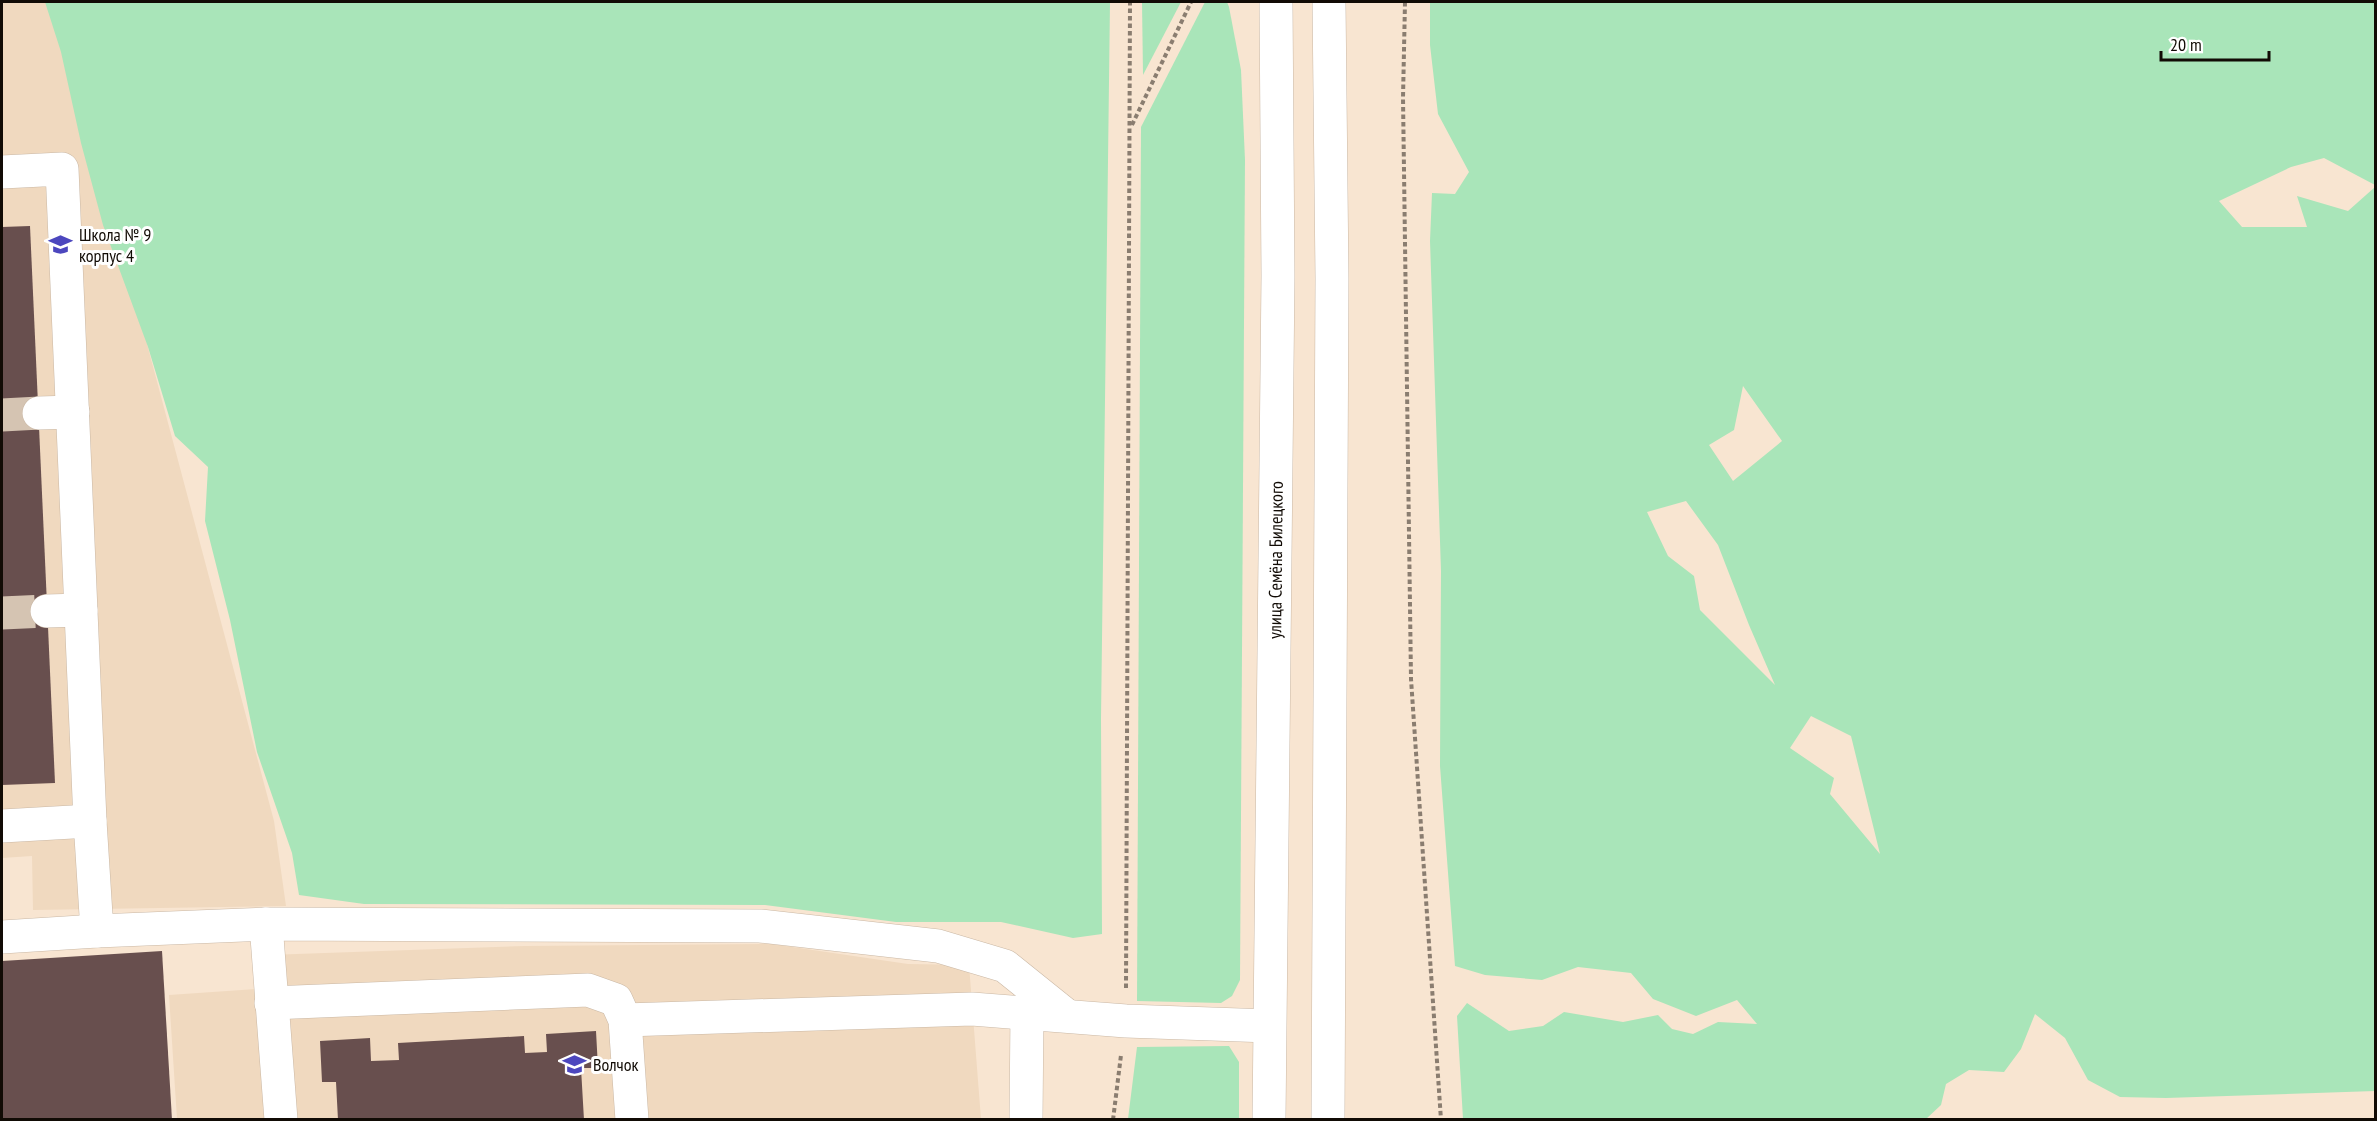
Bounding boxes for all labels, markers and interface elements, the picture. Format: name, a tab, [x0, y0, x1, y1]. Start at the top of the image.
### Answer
scale bar	[2161, 24, 2269, 62]
text: 20 m	[2170, 33, 2202, 56]
place label: Школа № 9 корпус 4	[79, 223, 151, 267]
school or university icon: Школа № 9 корпус 4	[48, 231, 74, 257]
street label: улица Семёна Билецкого	[1263, 481, 1287, 639]
school or university icon: Волчок	[562, 1051, 588, 1077]
place label: Волчок	[593, 1053, 638, 1076]

